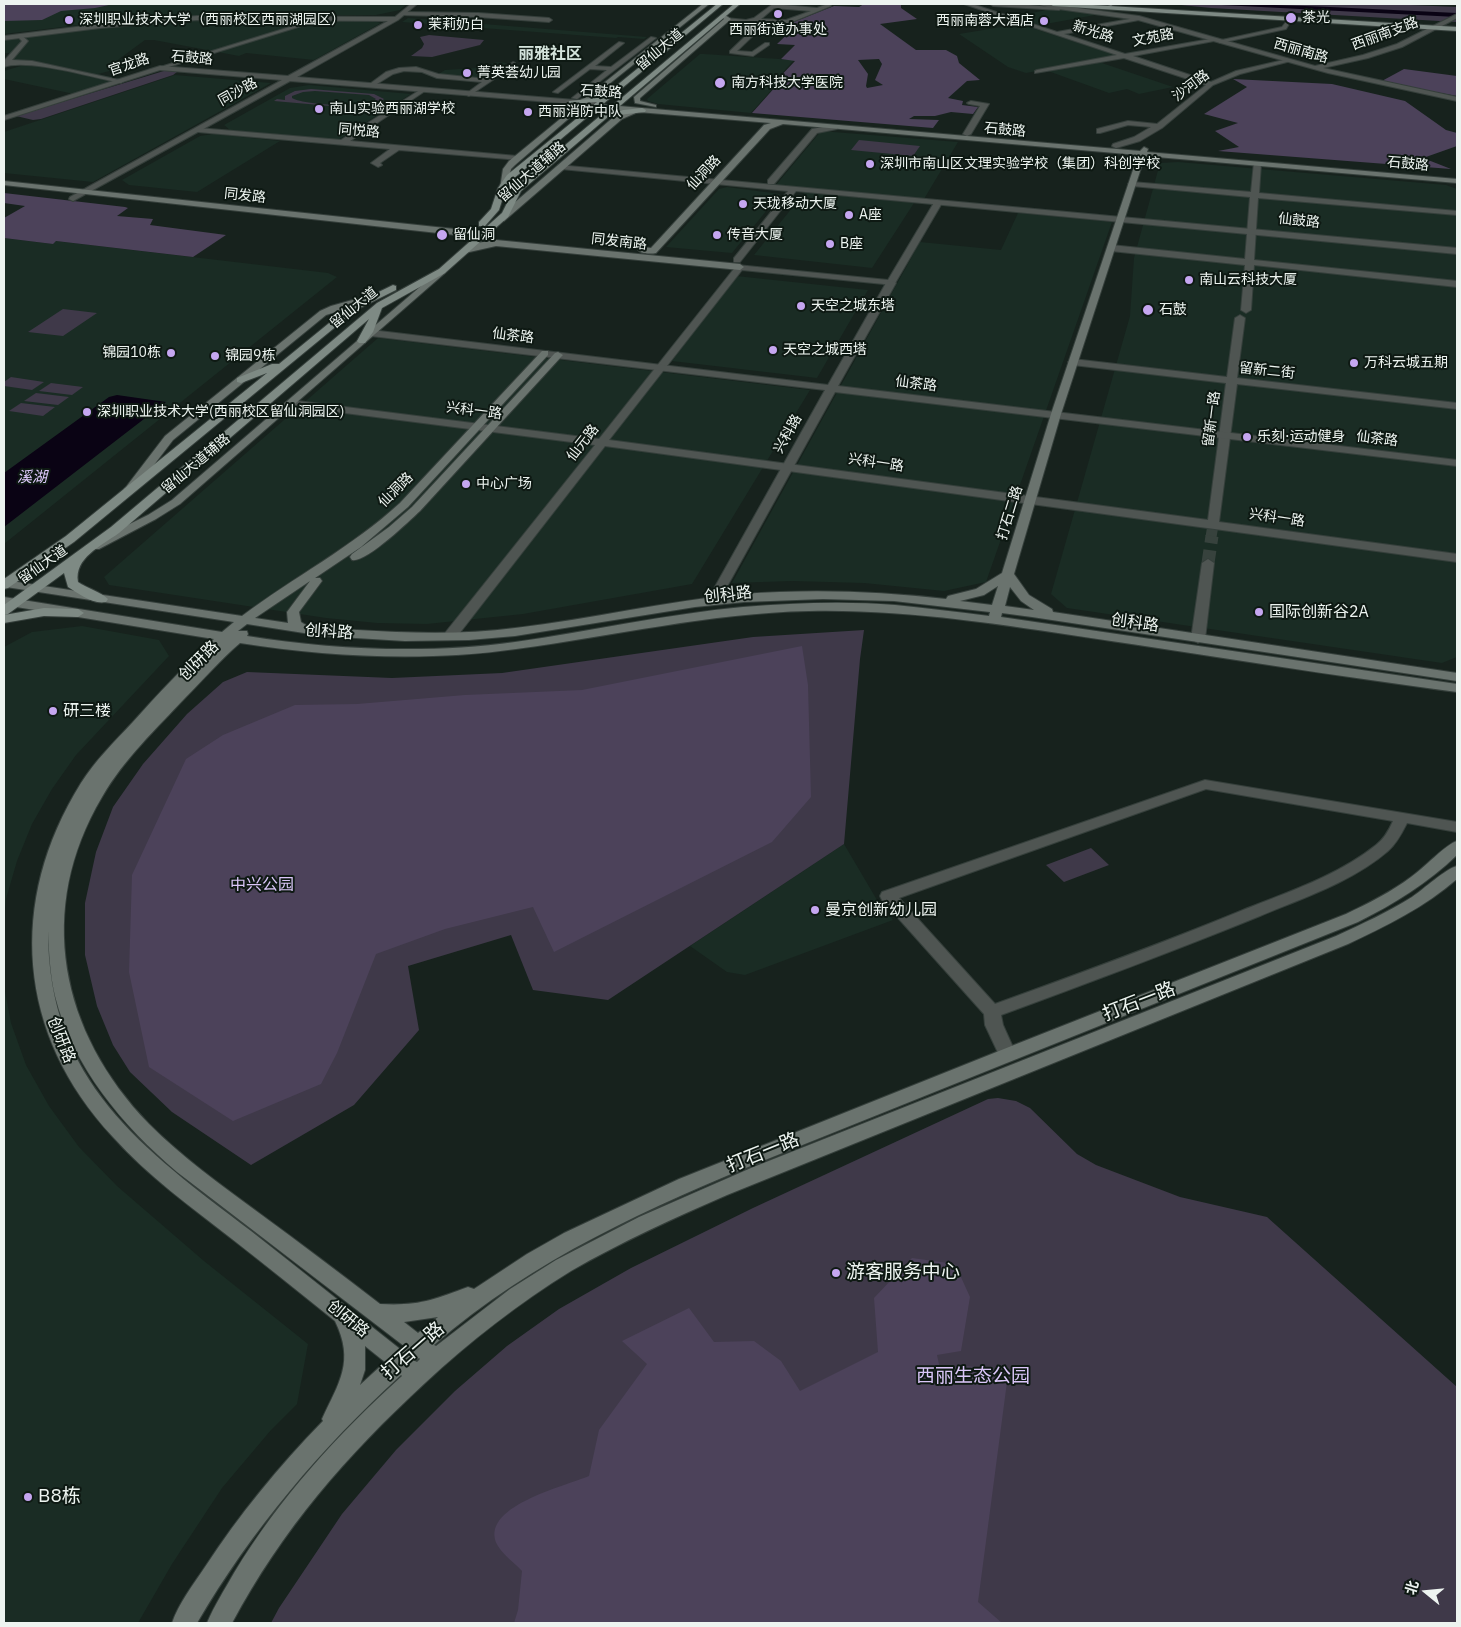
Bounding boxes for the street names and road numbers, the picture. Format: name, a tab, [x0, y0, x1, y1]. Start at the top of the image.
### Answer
street label: 西丽南支路	[1349, 14, 1421, 54]
street label: 新光路	[1070, 18, 1116, 46]
street label: 留仙大道	[633, 26, 687, 74]
street label: 文苑路	[1131, 26, 1175, 50]
street label: 西丽南路	[1272, 35, 1330, 67]
street label: 石鼓路	[170, 48, 214, 68]
street label: 官龙路	[106, 50, 152, 80]
street label: 沙河路	[1169, 67, 1213, 105]
street label: 同沙路	[216, 74, 260, 110]
street label: 石鼓路	[579, 82, 623, 102]
street label: 石鼓路	[983, 120, 1027, 140]
street label: 同悦路	[337, 121, 381, 141]
street label: 留仙大道辅路	[495, 138, 569, 206]
street label: 仙洞路	[684, 152, 724, 194]
street label: 石鼓路	[1386, 154, 1430, 174]
street label: 同发路	[223, 185, 267, 207]
street label: 仙鼓路	[1277, 210, 1321, 232]
street label: 同发南路	[590, 231, 648, 253]
street label: 留仙大道	[327, 284, 381, 332]
street label: 仙茶路	[491, 325, 535, 347]
street label: 留新二街	[1238, 360, 1296, 382]
street label: 仙茶路	[894, 373, 938, 395]
street label: 留新一路	[1200, 390, 1224, 448]
street label: 兴科一路	[445, 399, 503, 423]
street label: 兴科路	[770, 412, 806, 456]
street label: 仙元路	[563, 421, 603, 465]
street label: 仙茶路	[1355, 428, 1399, 450]
street label: 留仙大道辅路	[158, 431, 234, 497]
street label: 兴科一路	[847, 451, 905, 475]
street label: 仙洞路	[375, 469, 417, 511]
street label: 打石二路	[994, 484, 1026, 542]
street label: 兴科一路	[1248, 506, 1306, 530]
street label: 留仙大道	[15, 542, 71, 588]
street label: 创科路	[703, 583, 753, 607]
street label: 创科路	[1110, 610, 1160, 636]
street label: 创科路	[304, 621, 354, 643]
street label: 创研路	[175, 637, 223, 685]
street label: 打石一路	[1099, 978, 1179, 1026]
street label: 创研路	[43, 1014, 79, 1066]
street label: 打石一路	[723, 1128, 803, 1178]
street label: 创研路	[323, 1296, 373, 1342]
street label: 打石一路	[377, 1317, 449, 1385]

